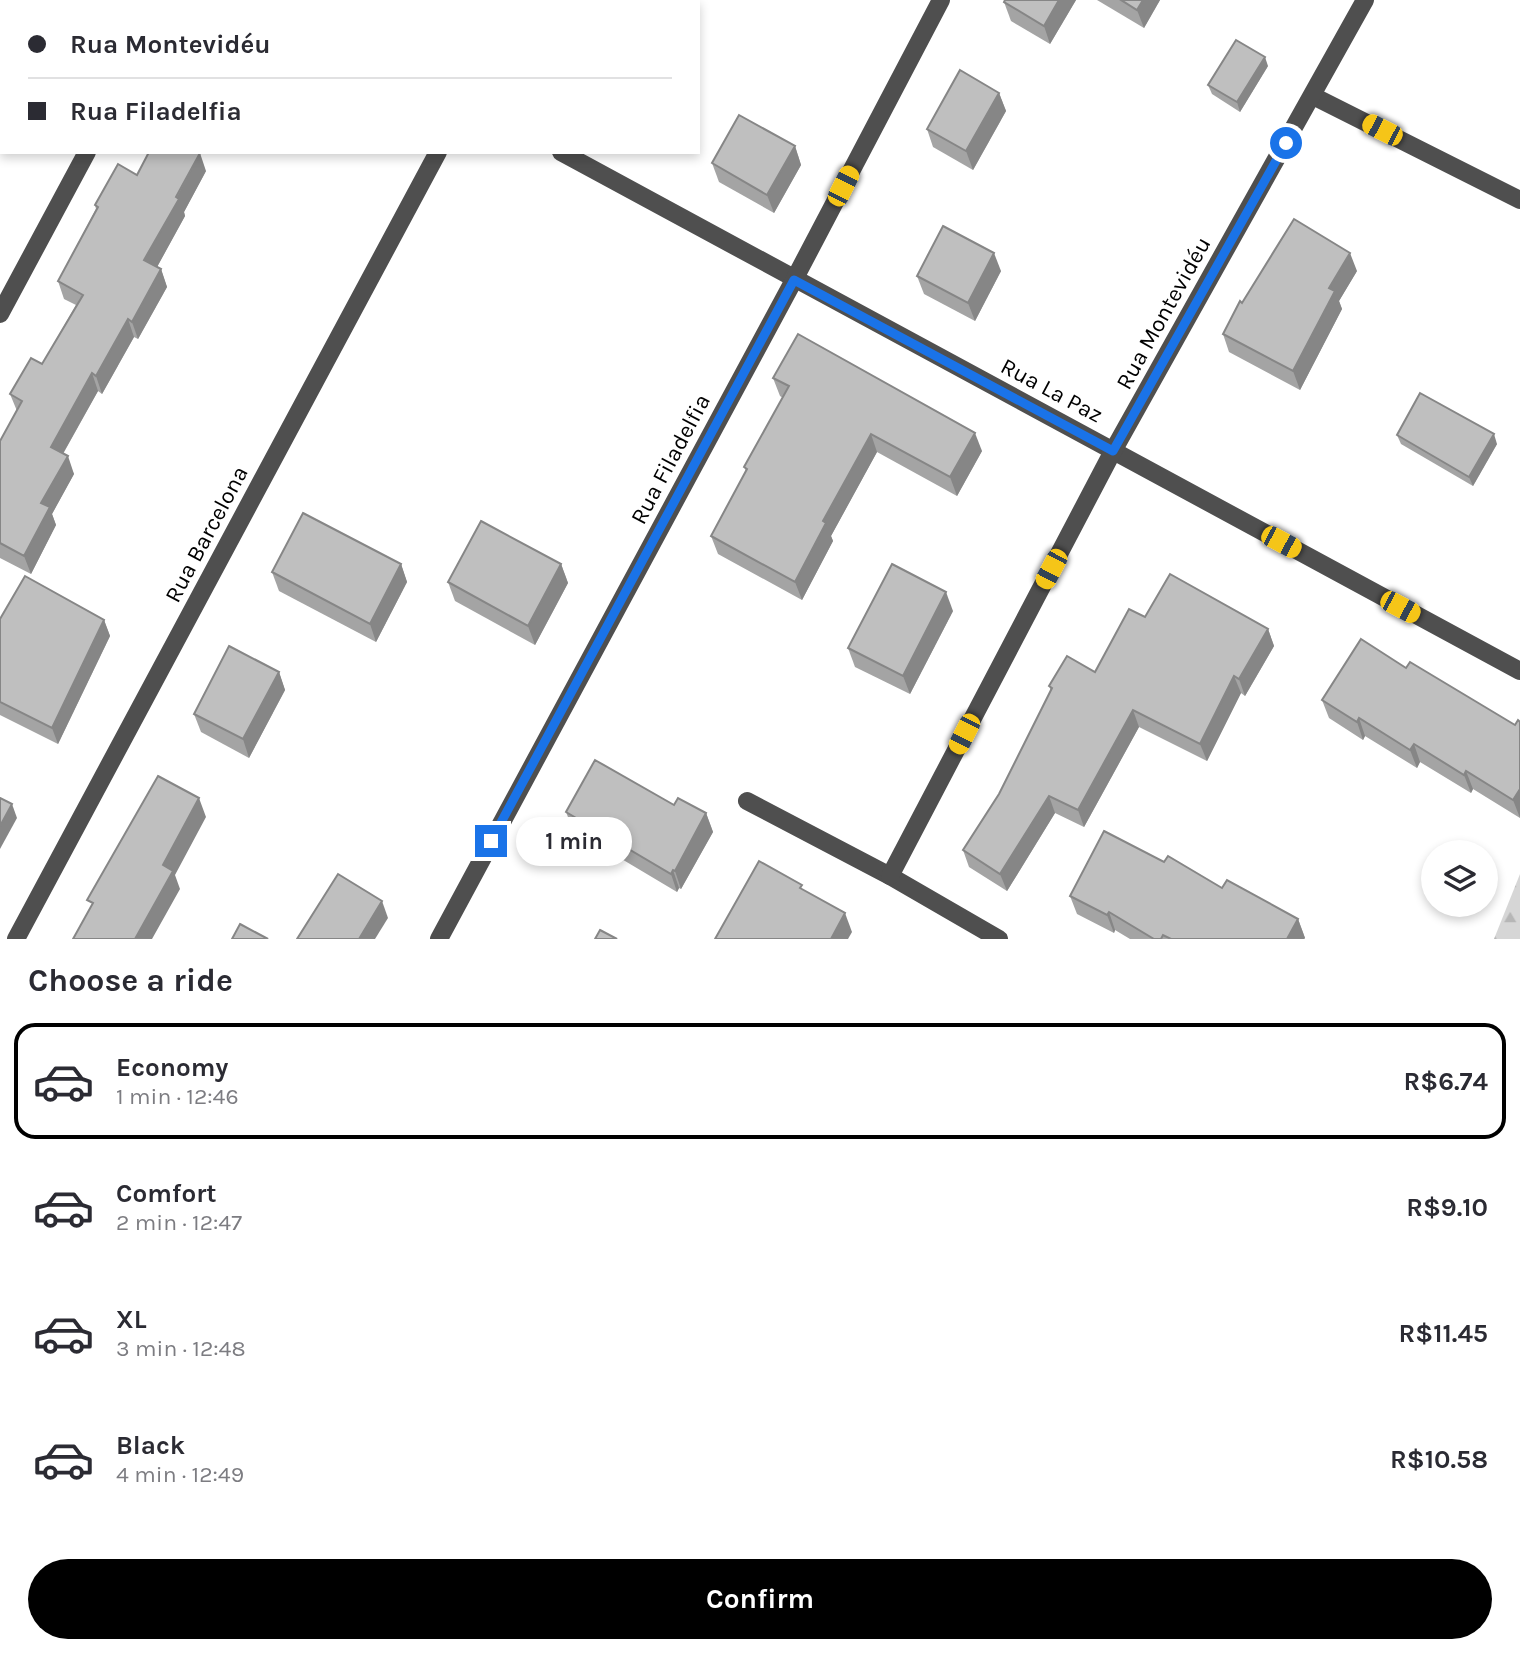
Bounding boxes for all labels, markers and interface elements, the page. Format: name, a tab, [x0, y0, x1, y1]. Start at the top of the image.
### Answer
text: Rua Montevidéu	[70, 29, 271, 60]
text: Rua Filadelfia	[70, 96, 242, 127]
car	[1359, 111, 1406, 149]
route start	[1270, 127, 1302, 159]
car	[825, 163, 862, 209]
street label: Rua Montevidéu	[1110, 232, 1217, 394]
street label: Rua La Paz	[996, 352, 1107, 428]
street label: Rua Filadelfia	[625, 390, 716, 529]
street label: Rua Barcelona	[159, 461, 254, 607]
car	[1258, 523, 1305, 561]
car	[1032, 546, 1071, 592]
car	[1377, 588, 1424, 626]
car	[946, 711, 983, 757]
callout: 1 min	[516, 816, 631, 866]
route end	[475, 825, 507, 857]
text: 1 min	[545, 828, 603, 855]
map controls	[1421, 840, 1498, 917]
button: layers	[1421, 840, 1498, 917]
text: Choose a ride	[28, 962, 233, 999]
icon: car	[32, 1050, 95, 1113]
text: Economy	[116, 1052, 228, 1083]
text: R$6.74	[1404, 1066, 1488, 1097]
text: 1 min · 12:46	[116, 1083, 239, 1110]
icon: car	[32, 1176, 95, 1239]
text: Comfort	[116, 1178, 217, 1209]
text: R$9.10	[1406, 1192, 1488, 1223]
text: 2 min · 12:47	[116, 1209, 242, 1236]
icon: car	[32, 1302, 95, 1365]
text: XL	[116, 1304, 147, 1335]
text: R$11.45	[1399, 1318, 1488, 1349]
text: 3 min · 12:48	[116, 1335, 246, 1362]
icon: car	[32, 1428, 95, 1491]
text: Black	[116, 1430, 185, 1461]
text: R$10.58	[1390, 1444, 1488, 1475]
text: 4 min · 12:49	[116, 1461, 244, 1488]
button: Confirm	[28, 1559, 1492, 1639]

